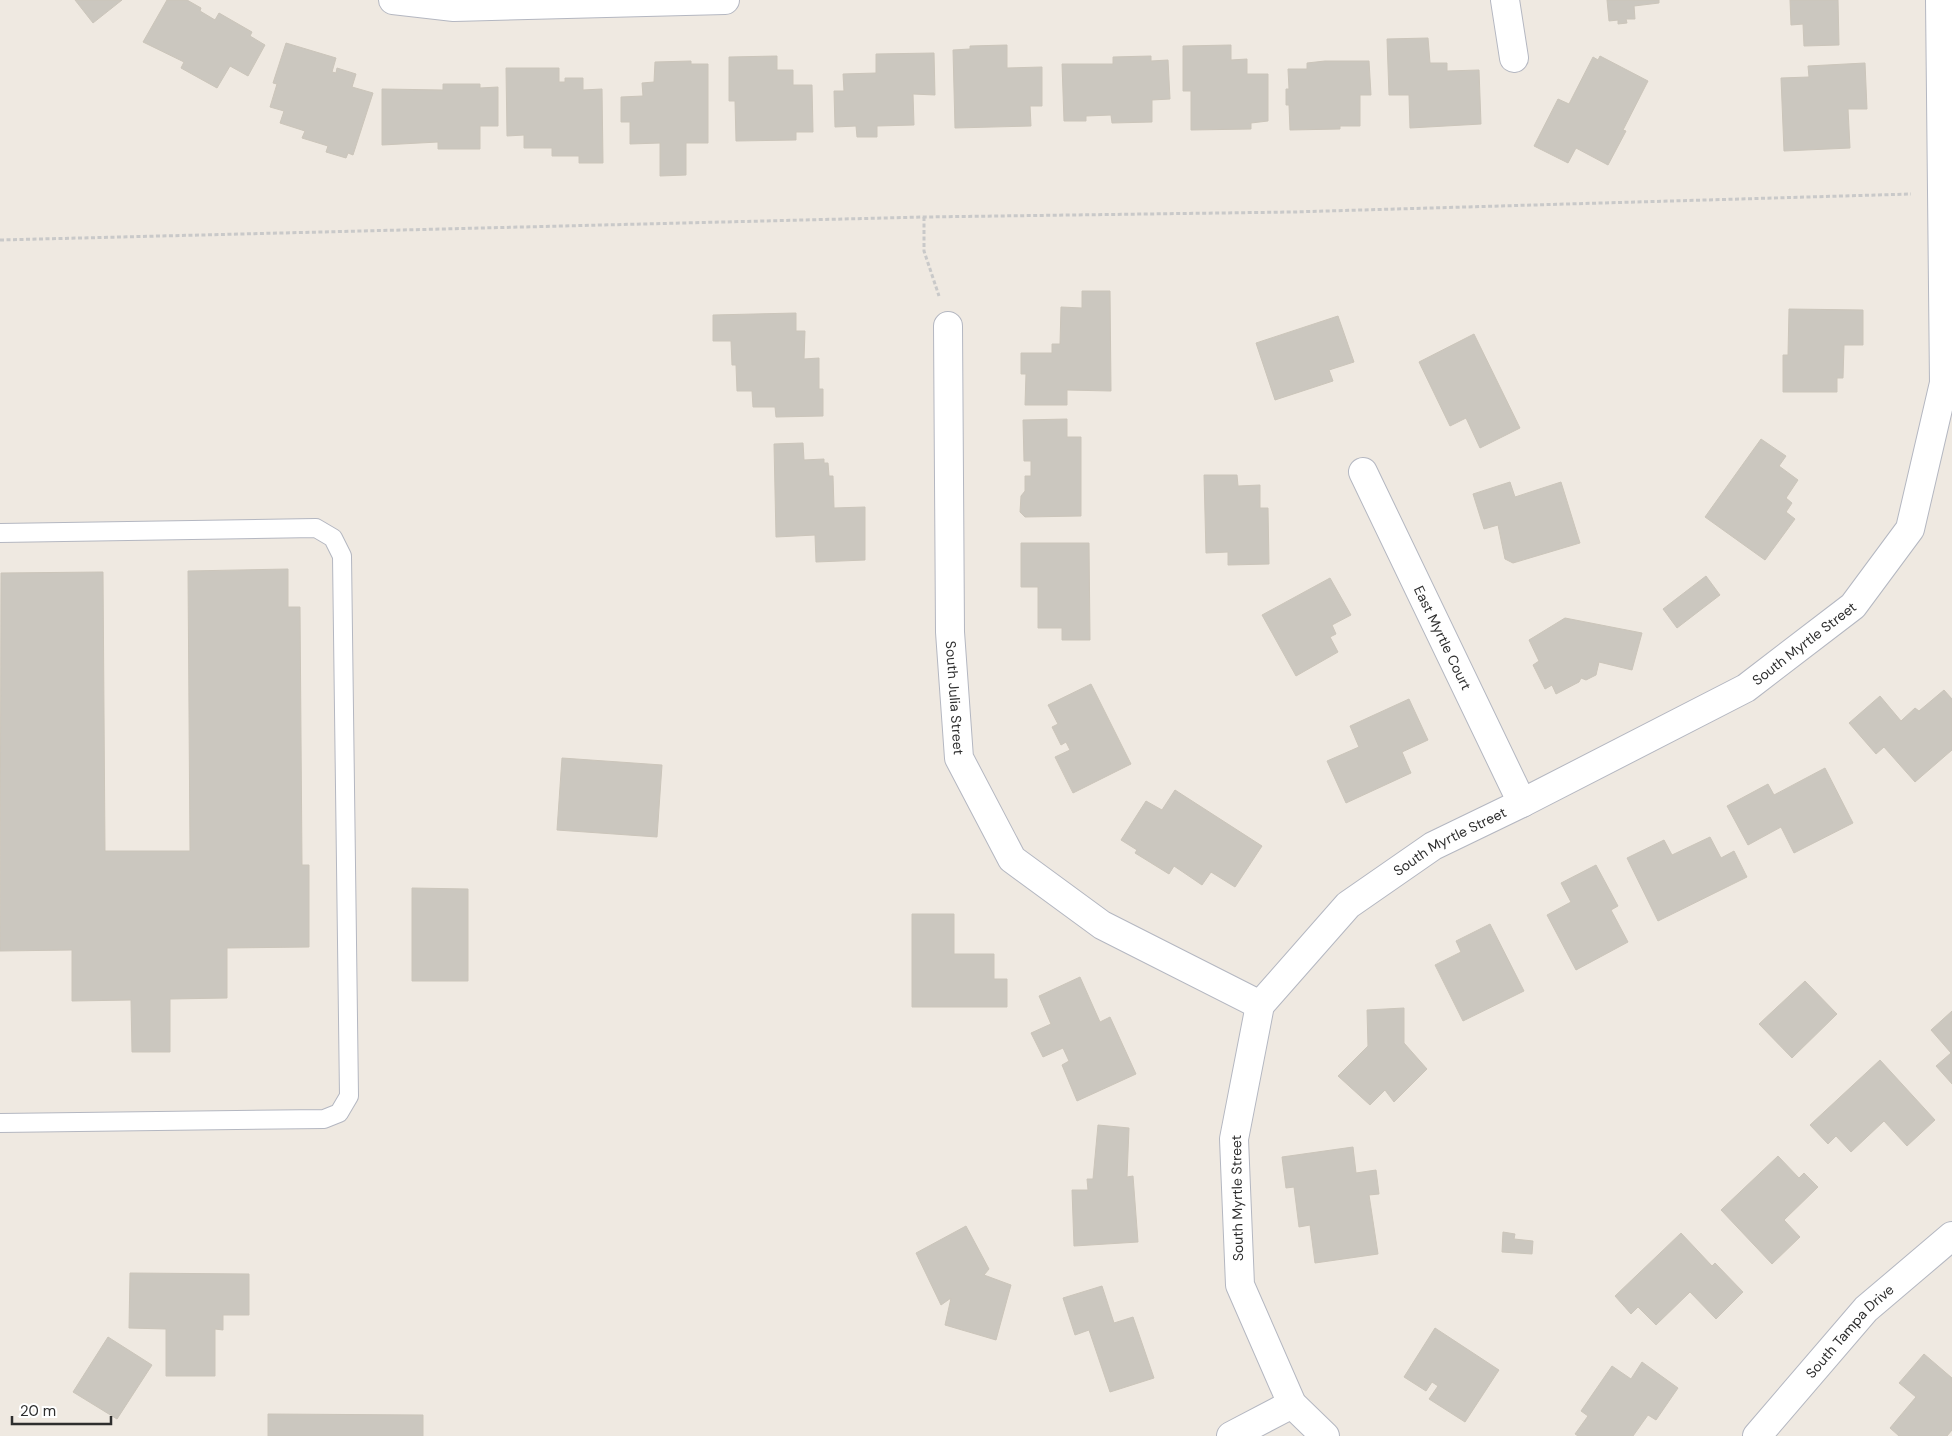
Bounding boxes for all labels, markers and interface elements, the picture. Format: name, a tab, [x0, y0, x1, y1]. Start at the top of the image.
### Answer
street label: East Myrtle Court	[1410, 583, 1475, 693]
street label: South Myrtle Street	[1748, 598, 1860, 689]
street label: South Julia Street	[942, 640, 968, 756]
street label: South Myrtle Street	[1390, 803, 1509, 880]
street label: South Myrtle Street	[1227, 1135, 1247, 1261]
street label: South Tampa Drive	[1802, 1280, 1898, 1382]
scale bar	[12, 1394, 111, 1426]
text: 20 m	[20, 1401, 56, 1421]

